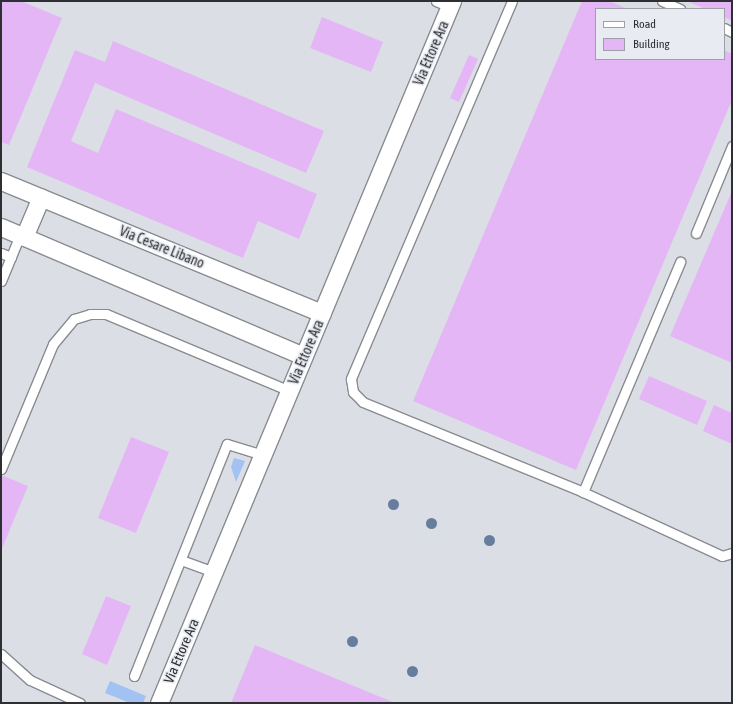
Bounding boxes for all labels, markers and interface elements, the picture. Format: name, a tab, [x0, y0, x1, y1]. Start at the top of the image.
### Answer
legend	[595, 8, 725, 60]
text: Road	[633, 17, 656, 31]
street label: Via Ettore Ara	[410, 18, 452, 88]
text: Building	[633, 37, 670, 51]
street label: Via Cesare Libano	[117, 222, 207, 272]
street label: Via Ettore Ara	[285, 317, 327, 387]
street label: Via Ettore Ara	[160, 616, 202, 686]

